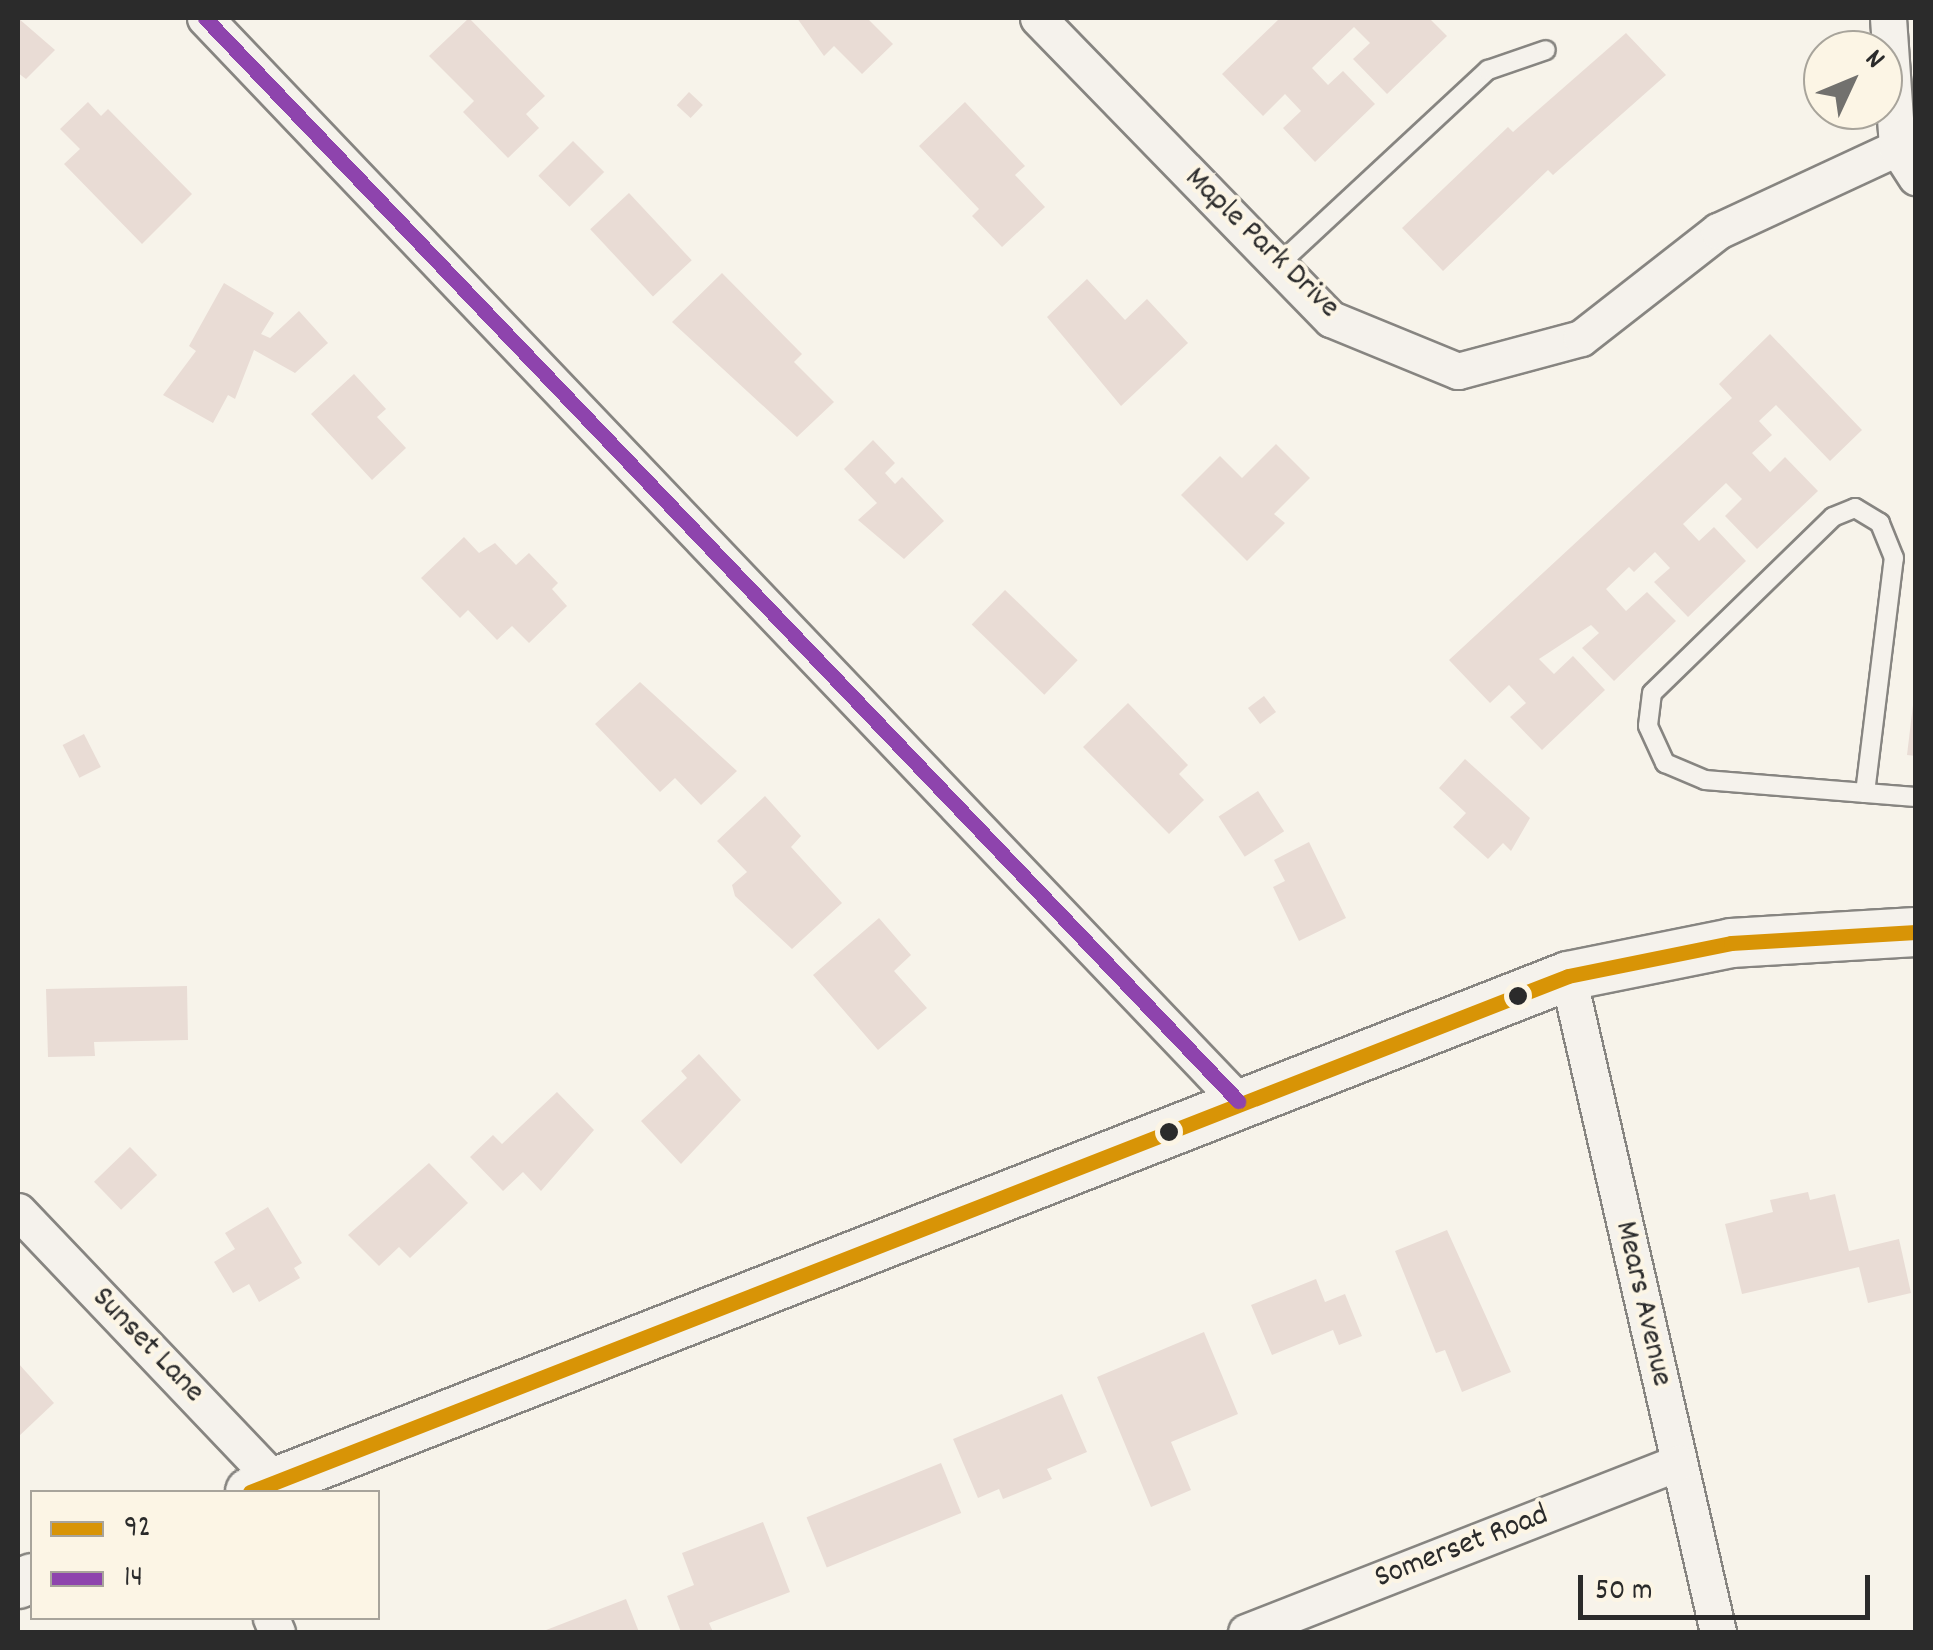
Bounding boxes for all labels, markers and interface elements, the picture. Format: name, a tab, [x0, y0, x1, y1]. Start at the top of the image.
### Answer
north arrow	[1803, 30, 1903, 130]
text: N	[1854, 42, 1892, 79]
street label: Maple Park Drive	[1175, 160, 1347, 328]
unlabelled marker	[1508, 986, 1528, 1006]
unlabelled marker	[1159, 1122, 1179, 1142]
street label: Mears Avenue	[1604, 1218, 1680, 1390]
street label: Sunset Lane	[82, 1280, 212, 1412]
legend	[30, 1490, 380, 1620]
street label: Somerset Road	[1370, 1497, 1554, 1599]
text: 92	[124, 1508, 151, 1551]
scale bar	[1583, 1555, 1876, 1617]
text: 14	[124, 1558, 143, 1601]
text: 50 m	[1595, 1571, 1653, 1614]

